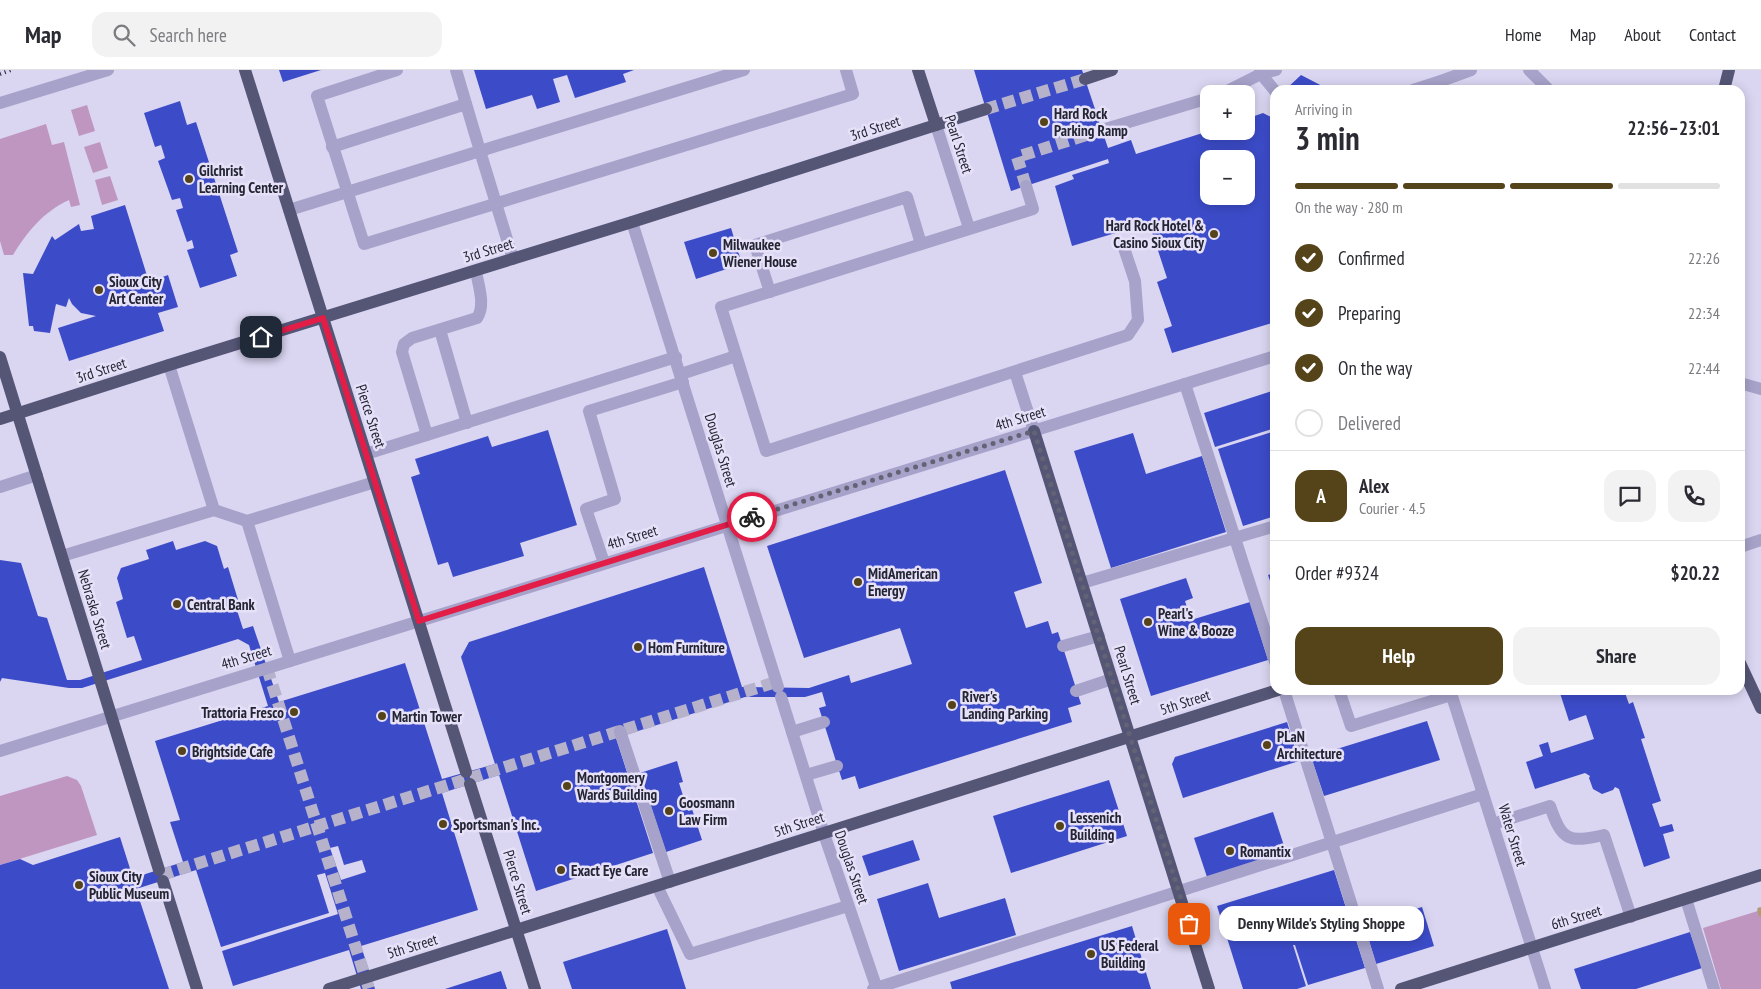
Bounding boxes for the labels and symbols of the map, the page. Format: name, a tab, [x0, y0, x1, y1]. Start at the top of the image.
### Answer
place label: Hard Rock Parking Ramp	[1054, 104, 1128, 140]
street label: 3rd Street	[848, 111, 902, 145]
street label: Pearl Street	[941, 112, 977, 176]
marker: Hard Rock Parking Ramp	[1038, 116, 1050, 128]
place label: Gilchrist Learning Center	[199, 161, 284, 197]
marker: Gilchrist Learning Center	[183, 173, 195, 185]
place label: Hard Rock Hotel & Casino Sioux City	[1106, 216, 1205, 252]
marker: Hard Rock Hotel & Casino Sioux City	[1208, 228, 1220, 240]
street label: 3rd Street	[461, 233, 515, 267]
place label: Milwaukee Wiener House	[722, 235, 797, 271]
marker: Milwaukee Wiener House	[707, 247, 719, 259]
place label: Sioux City Art Center	[108, 272, 164, 308]
marker: Sioux City Art Center	[93, 284, 105, 296]
pin	[240, 316, 282, 358]
street label: 3rd Street	[74, 353, 128, 387]
street label: Pierce Street	[352, 382, 390, 450]
street label: 4th Street	[992, 401, 1048, 435]
street label: Douglas Street	[701, 411, 741, 489]
courier	[727, 492, 777, 542]
street label: 4th Street	[604, 520, 660, 554]
place label: MidAmerican Energy	[868, 564, 938, 600]
street label: Nebraska Street	[74, 567, 116, 651]
marker: MidAmerican Energy	[852, 576, 864, 588]
place label: Central Bank	[187, 595, 256, 614]
marker: Central Bank	[171, 598, 183, 610]
place label: Pearl's Wine & Booze	[1157, 604, 1234, 640]
marker: Pearl's Wine & Booze	[1142, 616, 1154, 628]
place label: Hom Furniture	[648, 638, 725, 657]
street label: 4th Street	[218, 640, 274, 674]
marker: Hom Furniture	[632, 641, 644, 653]
street label: Pearl Street	[1110, 643, 1146, 707]
street label: 5th Street	[1157, 685, 1213, 719]
place label: River's Landing Parking	[962, 687, 1048, 723]
marker: River's Landing Parking	[946, 699, 958, 711]
place label: Trattoria Fresco	[201, 703, 284, 722]
marker: Trattoria Fresco	[288, 706, 300, 718]
place label: Martin Tower	[392, 707, 462, 726]
marker: Martin Tower	[376, 710, 388, 722]
place label: PLaN Architecture	[1276, 727, 1342, 763]
marker: PLaN Architecture	[1261, 739, 1273, 751]
place label: Brightside Cafe	[192, 742, 273, 761]
marker: Brightside Cafe	[176, 745, 188, 757]
place label: Montgomery Wards Building	[576, 768, 658, 804]
marker: Montgomery Wards Building	[561, 780, 573, 792]
place label: Goosmann Law Firm	[679, 793, 735, 829]
street label: Water Street	[1495, 802, 1531, 868]
marker: Goosmann Law Firm	[663, 805, 675, 817]
street label: 5th Street	[771, 807, 827, 841]
place label: Lessenich Building	[1070, 808, 1122, 844]
place label: Sportsman's Inc.	[453, 815, 540, 834]
marker: Sportsman's Inc.	[437, 818, 449, 830]
marker: Lessenich Building	[1054, 820, 1066, 832]
street label: Douglas Street	[831, 828, 873, 906]
place label: Romantix	[1240, 842, 1291, 861]
marker: Romantix	[1224, 845, 1236, 857]
street label: Pierce Street	[499, 848, 537, 916]
place label: Exact Eye Care	[571, 861, 648, 880]
marker: Exact Eye Care	[555, 864, 567, 876]
place label: Sioux City Public Museum	[89, 867, 169, 903]
marker: Sioux City Public Museum	[73, 879, 85, 891]
street label: 6th Street	[1548, 900, 1604, 934]
pin	[1168, 903, 1210, 945]
callout: Denny Wilde's Styling Shoppe	[1219, 906, 1424, 942]
street label: 5th Street	[384, 929, 440, 963]
place label: US Federal Building	[1101, 936, 1159, 972]
marker: US Federal Building	[1085, 948, 1097, 960]

